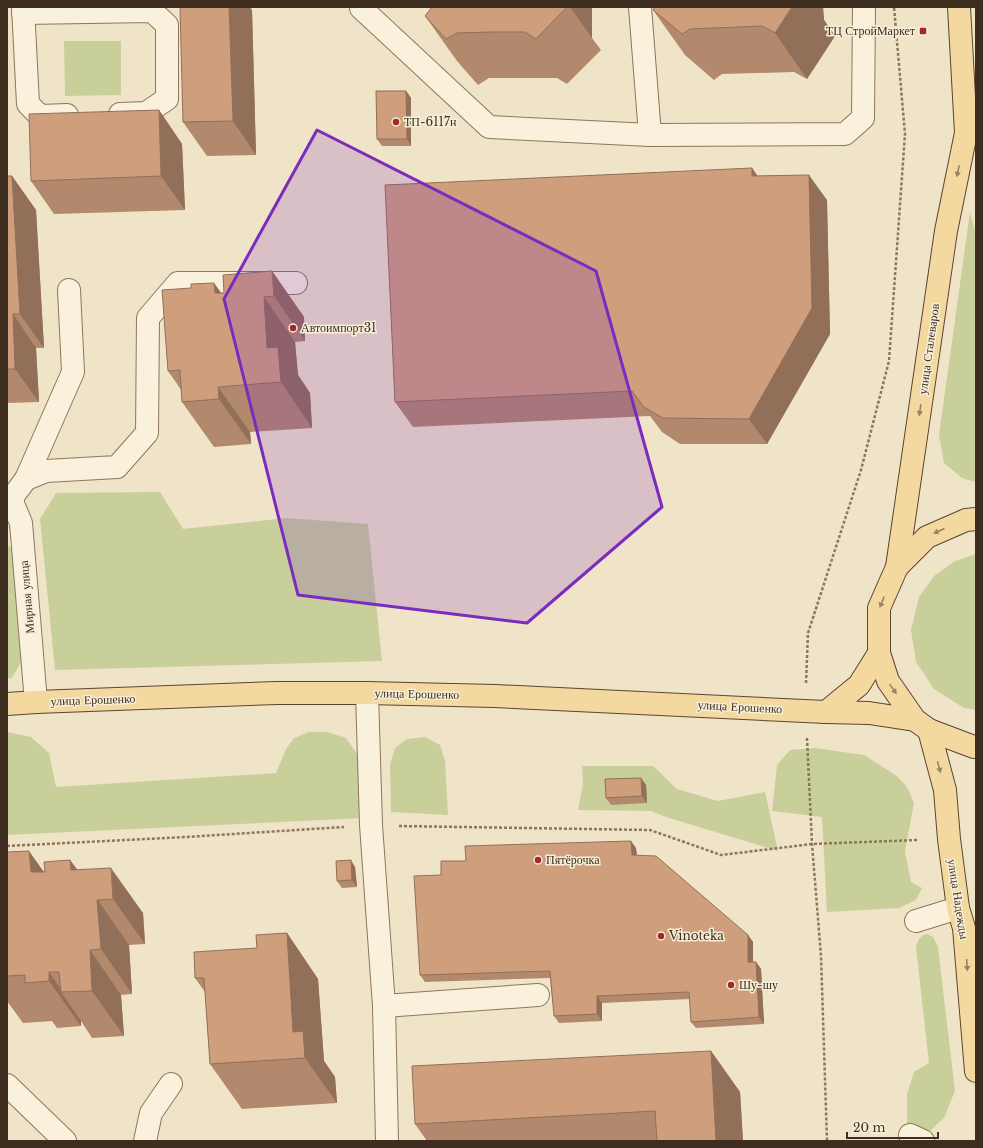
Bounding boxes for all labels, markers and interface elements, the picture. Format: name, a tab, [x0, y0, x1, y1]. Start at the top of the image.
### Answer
place label: ТЦ СтройМаркет	[826, 23, 916, 38]
marker: ТЦ СтройМаркет	[918, 26, 928, 36]
place label: ТП-6117н	[404, 114, 457, 129]
marker: ТП-6117н	[391, 117, 401, 127]
one-way arrow	[955, 165, 961, 177]
street label: улица Сталеваров	[915, 302, 942, 395]
place label: Автоимпорт31	[301, 320, 376, 335]
marker: Автоимпорт31	[288, 323, 298, 333]
one-way arrow	[917, 404, 923, 416]
one-way arrow	[933, 529, 945, 535]
street label: Мирная улица	[16, 559, 37, 634]
one-way arrow	[879, 597, 885, 608]
one-way arrow	[889, 683, 897, 694]
street label: улица Ерошенко	[375, 685, 459, 702]
street label: улица Ерошенко	[50, 691, 136, 708]
street label: улица Ерошенко	[697, 697, 783, 716]
one-way arrow	[936, 762, 942, 774]
place label: Пятёрочка	[546, 852, 600, 867]
marker: Пятёрочка	[533, 855, 543, 865]
street label: улица Надежды	[945, 858, 972, 940]
place label: Vinoteka	[668, 928, 724, 943]
marker: Vinoteka	[656, 931, 666, 941]
one-way arrow	[964, 959, 971, 971]
place label: Шу-шу	[739, 977, 778, 992]
marker: Шу-шу	[726, 980, 736, 990]
scale bar	[847, 1114, 938, 1140]
text: 20 m	[853, 1120, 885, 1135]

